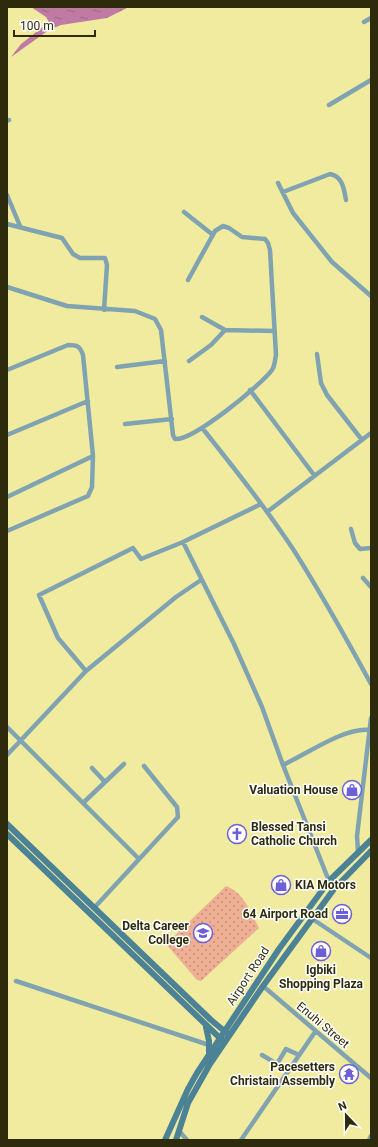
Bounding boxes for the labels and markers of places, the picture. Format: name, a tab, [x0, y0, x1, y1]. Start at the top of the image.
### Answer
shop icon: Valuation House	[341, 779, 363, 801]
place label: Valuation House	[249, 783, 339, 797]
place label: Blessed Tansi Catholic Church	[251, 820, 337, 848]
church icon: Blessed Tansi Catholic Church	[226, 823, 248, 845]
shop icon: KIA Motors	[270, 874, 292, 896]
place label: KIA Motors	[295, 878, 356, 892]
office icon: 64 Airport Road	[331, 903, 353, 925]
place label: 64 Airport Road	[243, 907, 328, 921]
place label: Delta Career College	[122, 919, 190, 947]
school or university icon: Delta Career College	[192, 922, 214, 944]
shop icon: Igbiki Shopping Plaza	[310, 940, 332, 962]
place label: Igbiki Shopping Plaza	[279, 963, 364, 991]
place label: Pacesetters Christain Assembly	[230, 1060, 336, 1088]
temple icon: Pacesetters Christain Assembly	[338, 1063, 360, 1085]

